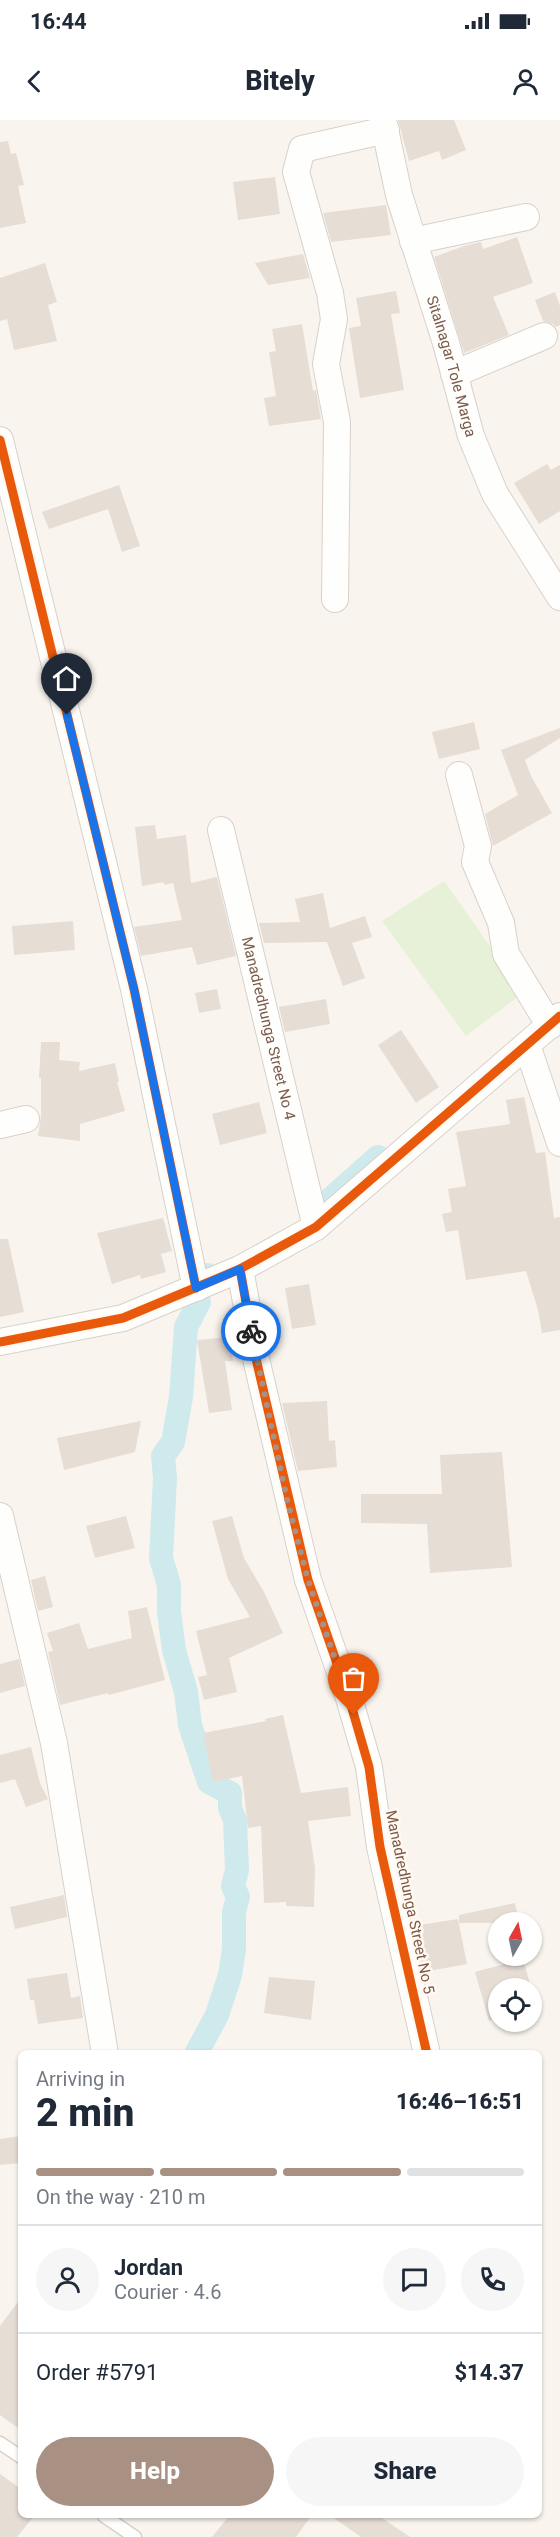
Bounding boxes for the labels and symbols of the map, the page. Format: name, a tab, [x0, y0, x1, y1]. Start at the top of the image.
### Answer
street label: Sitalnagar Tole Marga	[423, 294, 480, 439]
pin	[41, 653, 92, 715]
street label: Manadredhunga Street No 4	[238, 935, 299, 1122]
courier	[221, 1301, 281, 1361]
pin	[328, 1653, 379, 1715]
street label: Manadredhunga Street No 5	[382, 1809, 438, 1995]
north arrow	[488, 1912, 542, 1966]

